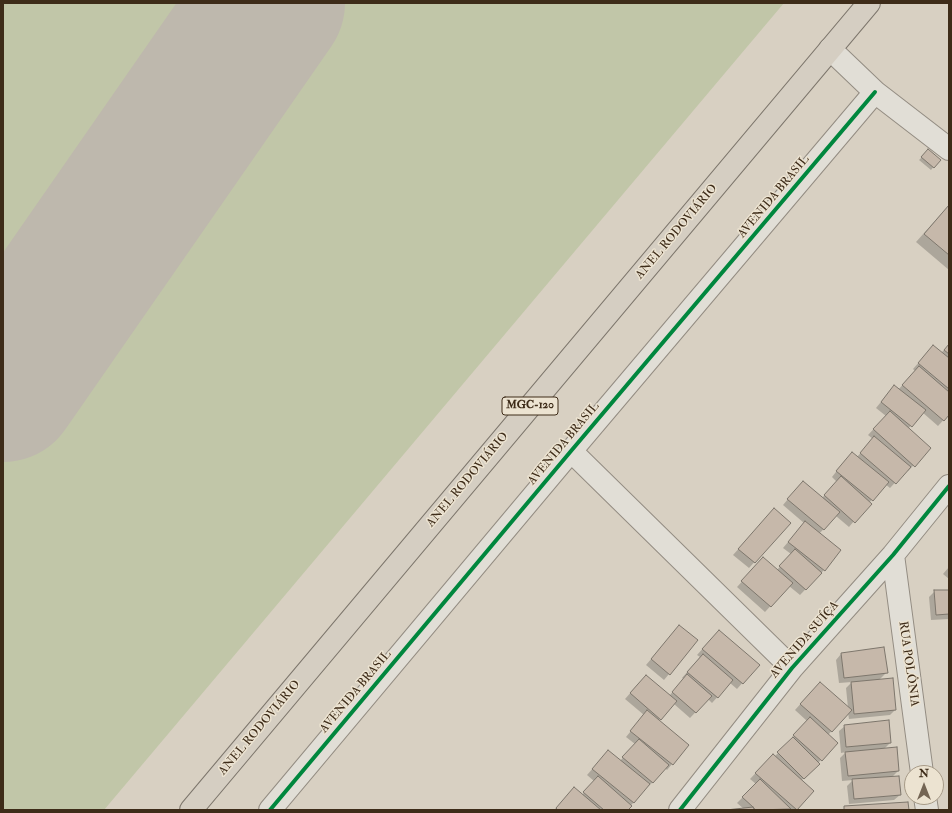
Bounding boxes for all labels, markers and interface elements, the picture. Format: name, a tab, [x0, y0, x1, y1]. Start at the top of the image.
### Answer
street label: AVENIDA BRASIL	[735, 153, 813, 241]
street label: ANEL RODOVIÁRIO	[633, 182, 721, 282]
road number: MGC-120	[502, 397, 558, 415]
street label: AVENIDA BRASIL	[525, 400, 603, 488]
street label: ANEL RODOVIÁRIO	[424, 430, 512, 530]
street label: AVENIDA SUÍÇA	[768, 599, 842, 681]
street label: RUA POLÔNIA	[895, 620, 921, 708]
street label: AVENIDA BRASIL	[317, 648, 395, 736]
street label: ANEL RODOVIÁRIO	[216, 678, 304, 778]
north arrow	[904, 765, 944, 805]
text: N	[919, 767, 929, 780]

